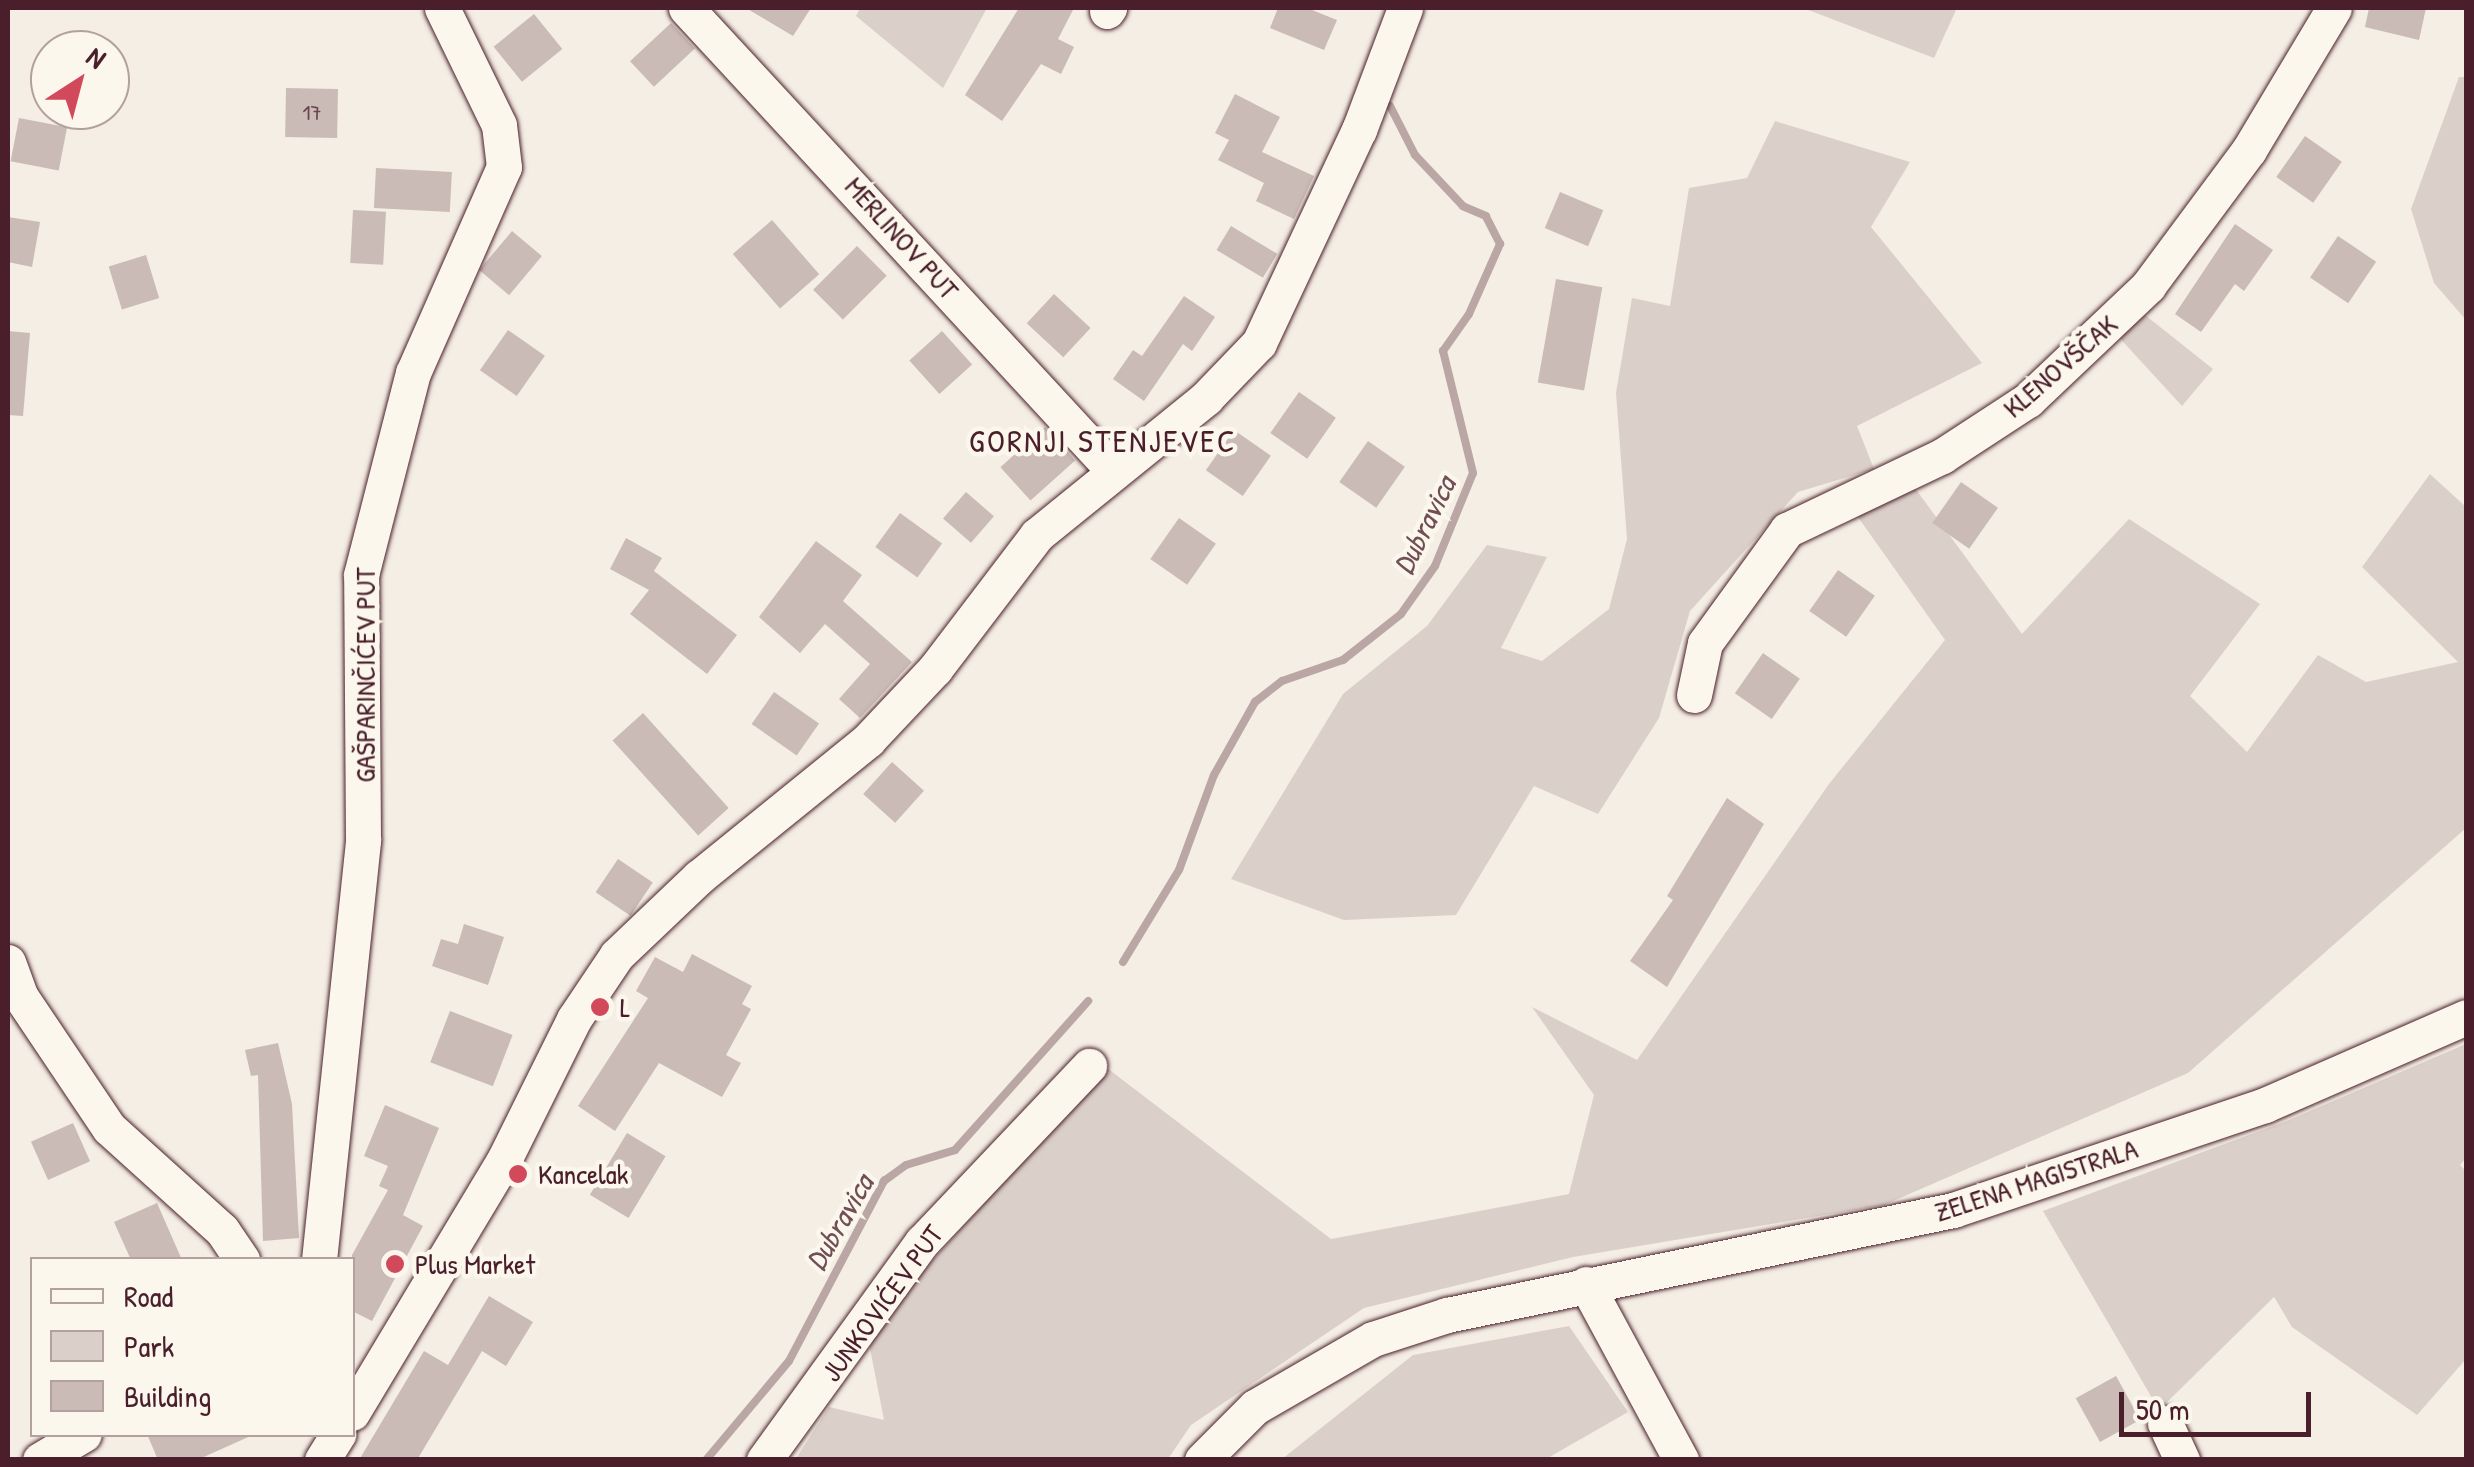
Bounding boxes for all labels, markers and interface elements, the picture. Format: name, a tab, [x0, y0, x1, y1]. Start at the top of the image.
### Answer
north arrow	[30, 30, 130, 130]
text: N	[79, 38, 114, 77]
house number: 17	[303, 100, 321, 126]
street label: MERLINOV PUT	[838, 170, 966, 306]
street label: KLENOVŠČAK	[1996, 307, 2124, 425]
district label: GORNJI STENJEVEC	[969, 422, 1237, 460]
water label: Dubravica	[1385, 470, 1463, 580]
street label: GAŠPARINČIĆEV PUT	[348, 567, 382, 783]
place label: L	[620, 990, 630, 1024]
marker: L	[589, 996, 611, 1018]
street label: ZELENA MAGISTRALA	[1930, 1131, 2142, 1229]
place label: Kancelak	[538, 1157, 628, 1191]
marker: Kancelak	[507, 1163, 529, 1185]
water label: Dubravica	[797, 1168, 881, 1276]
street label: JUNKOVIĆEV PUT	[814, 1218, 950, 1388]
place label: Plus Market	[415, 1247, 535, 1281]
marker: Plus Market	[384, 1253, 406, 1275]
legend	[30, 1257, 355, 1437]
text: Road	[124, 1276, 173, 1316]
text: Park	[124, 1326, 174, 1366]
scale bar	[2124, 1372, 2316, 1434]
text: Building	[124, 1376, 211, 1416]
text: 50 m	[2136, 1389, 2189, 1429]

